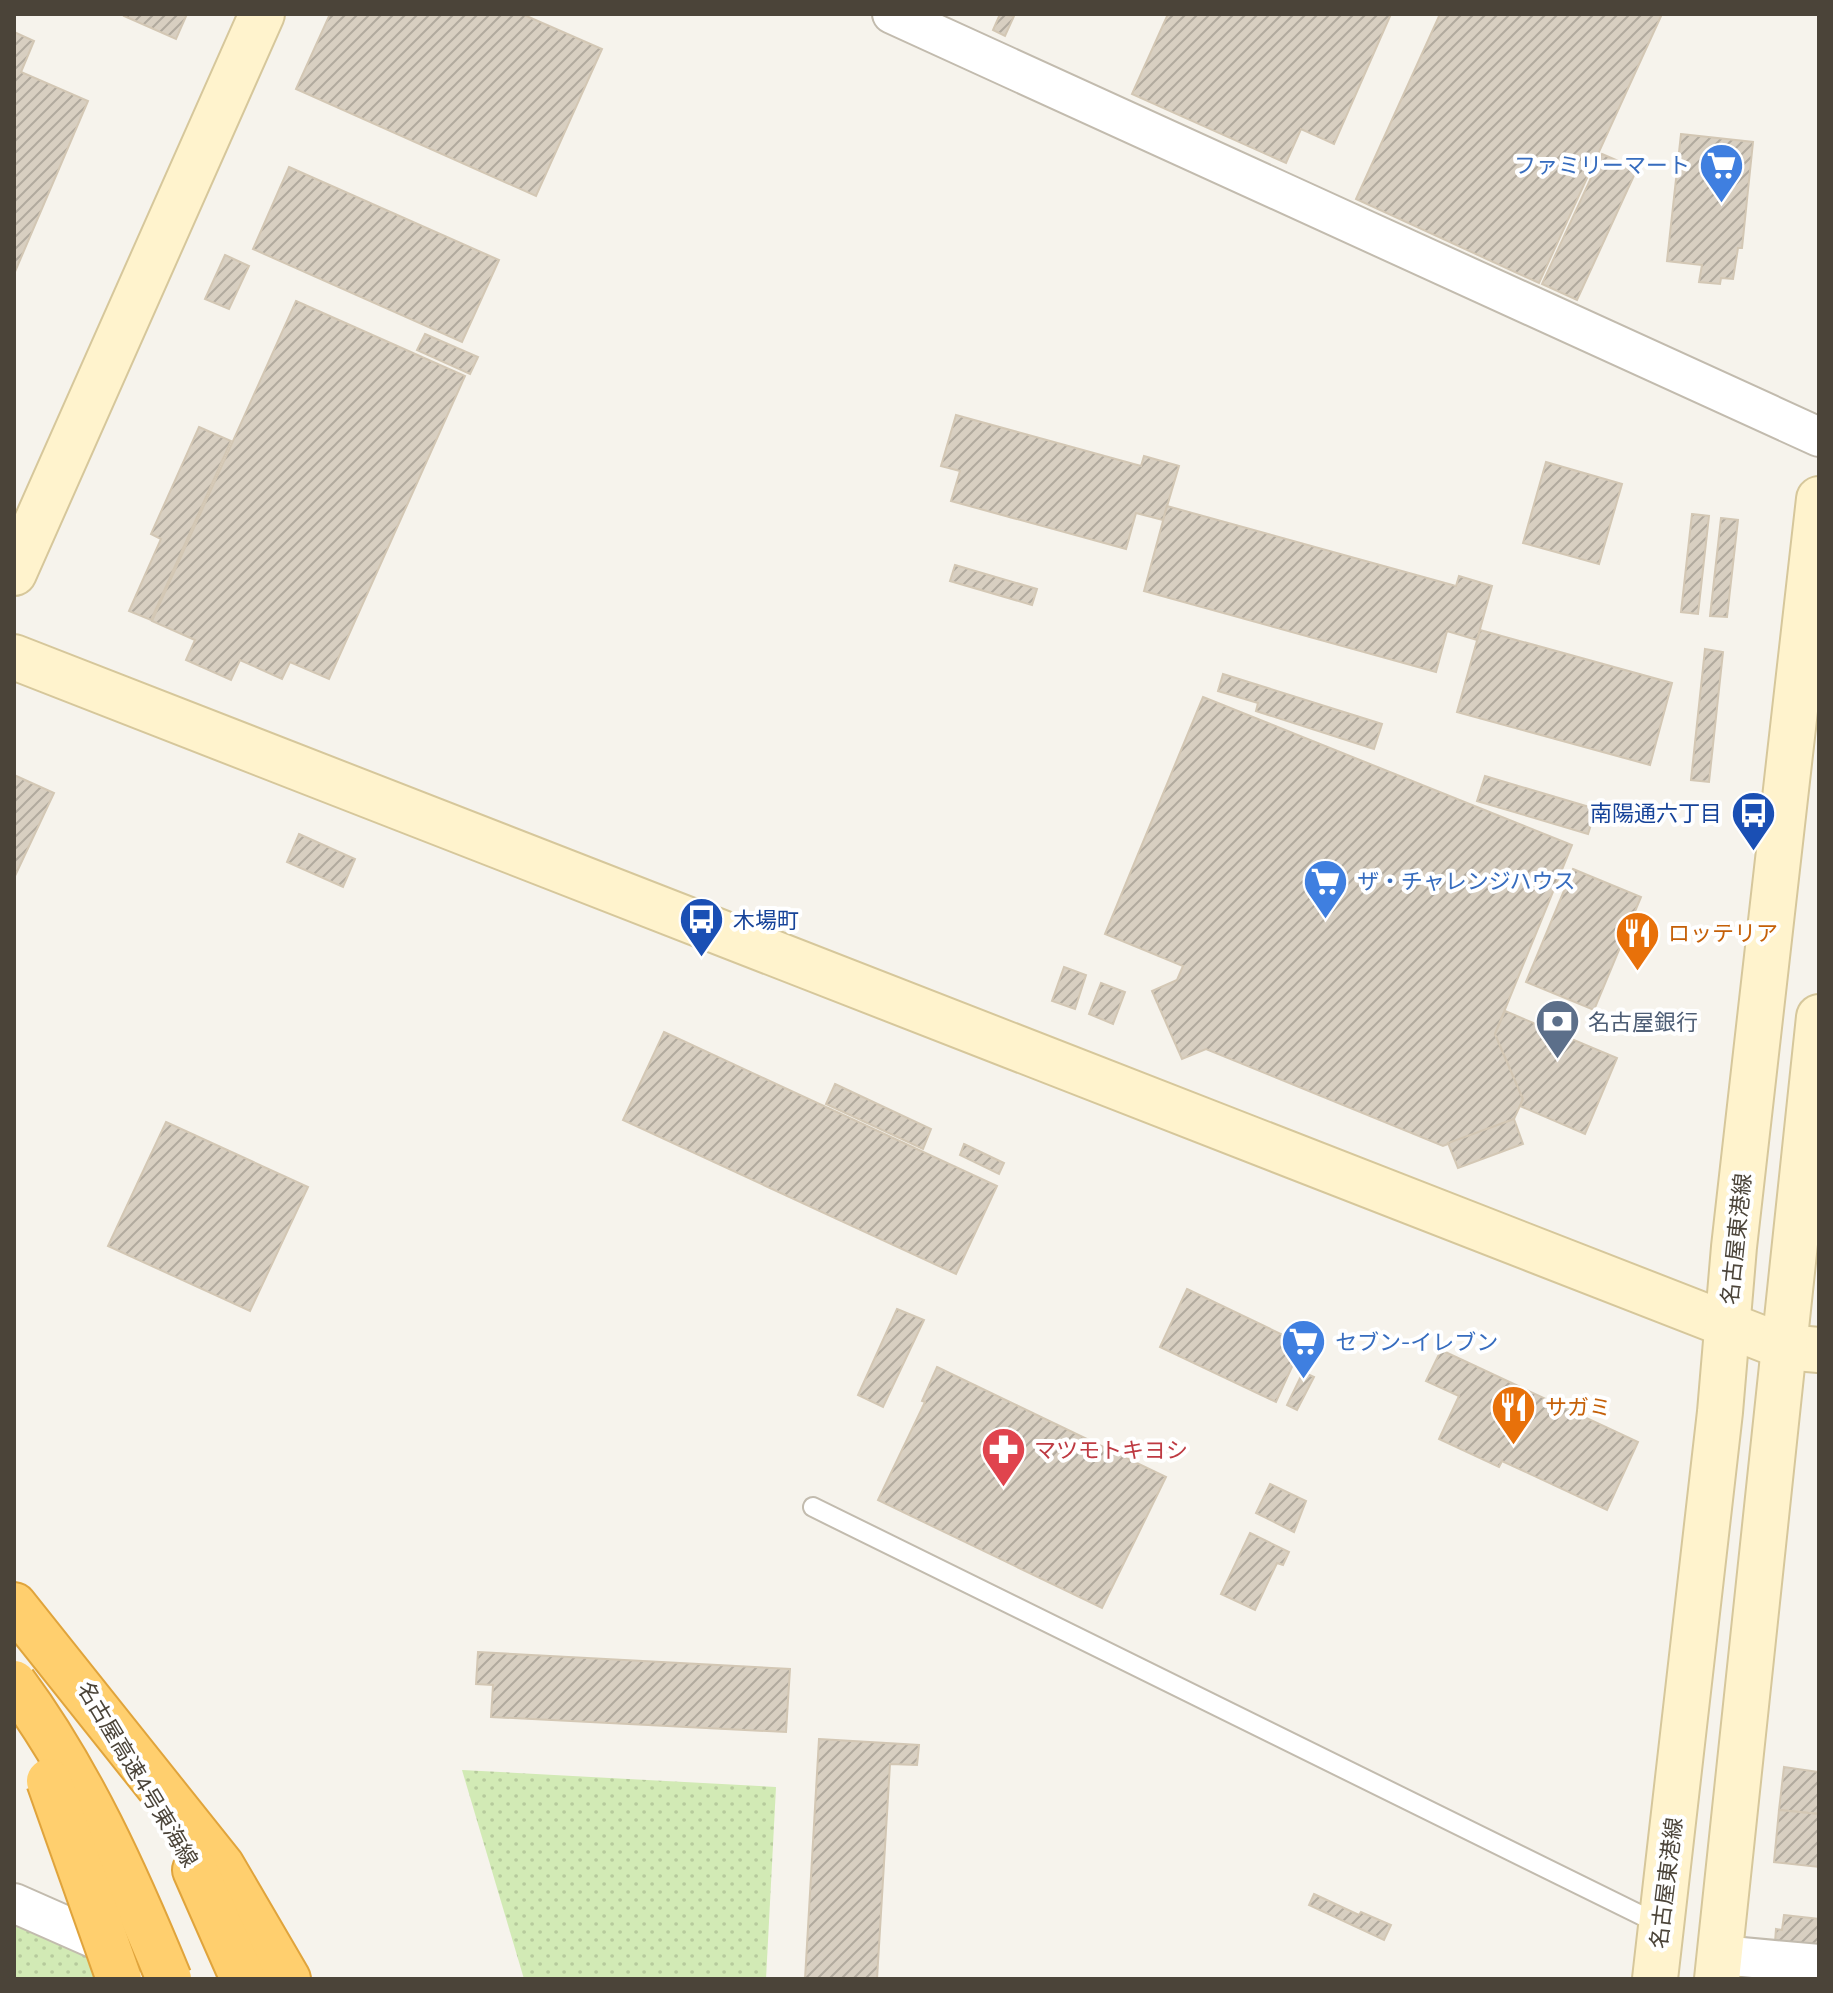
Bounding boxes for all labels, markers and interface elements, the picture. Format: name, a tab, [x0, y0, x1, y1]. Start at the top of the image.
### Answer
supermarket icon: ファミリーマート	[1697, 141, 1745, 204]
place label: ファミリーマート	[1514, 152, 1690, 179]
bus stop icon: 南陽通六丁目	[1729, 789, 1777, 852]
place label: 南陽通六丁目	[1590, 800, 1722, 827]
supermarket icon: ザ・チャレンジハウス	[1302, 857, 1350, 920]
place label: ザ・チャレンジハウス	[1357, 868, 1575, 895]
bus stop icon: 木場町	[678, 896, 726, 959]
place label: 木場町	[733, 907, 799, 934]
restaurant icon: ロッテリア	[1613, 909, 1661, 972]
place label: ロッテリア	[1668, 920, 1778, 947]
bank icon: 名古屋銀行	[1533, 998, 1581, 1061]
place label: 名古屋銀行	[1588, 1009, 1698, 1036]
street label: 名古屋東港線	[1716, 1172, 1757, 1306]
supermarket icon: セブン-イレブン	[1280, 1318, 1328, 1381]
place label: セブン-イレブン	[1335, 1329, 1498, 1356]
restaurant icon: サガミ	[1490, 1383, 1538, 1446]
place label: サガミ	[1545, 1394, 1611, 1421]
pharmacy icon: マツモトキヨシ	[979, 1426, 1027, 1489]
place label: マツモトキヨシ	[1034, 1437, 1188, 1464]
street label: 名古屋高速4号東海線	[71, 1677, 204, 1872]
street label: 名古屋東港線	[1645, 1816, 1688, 1950]

